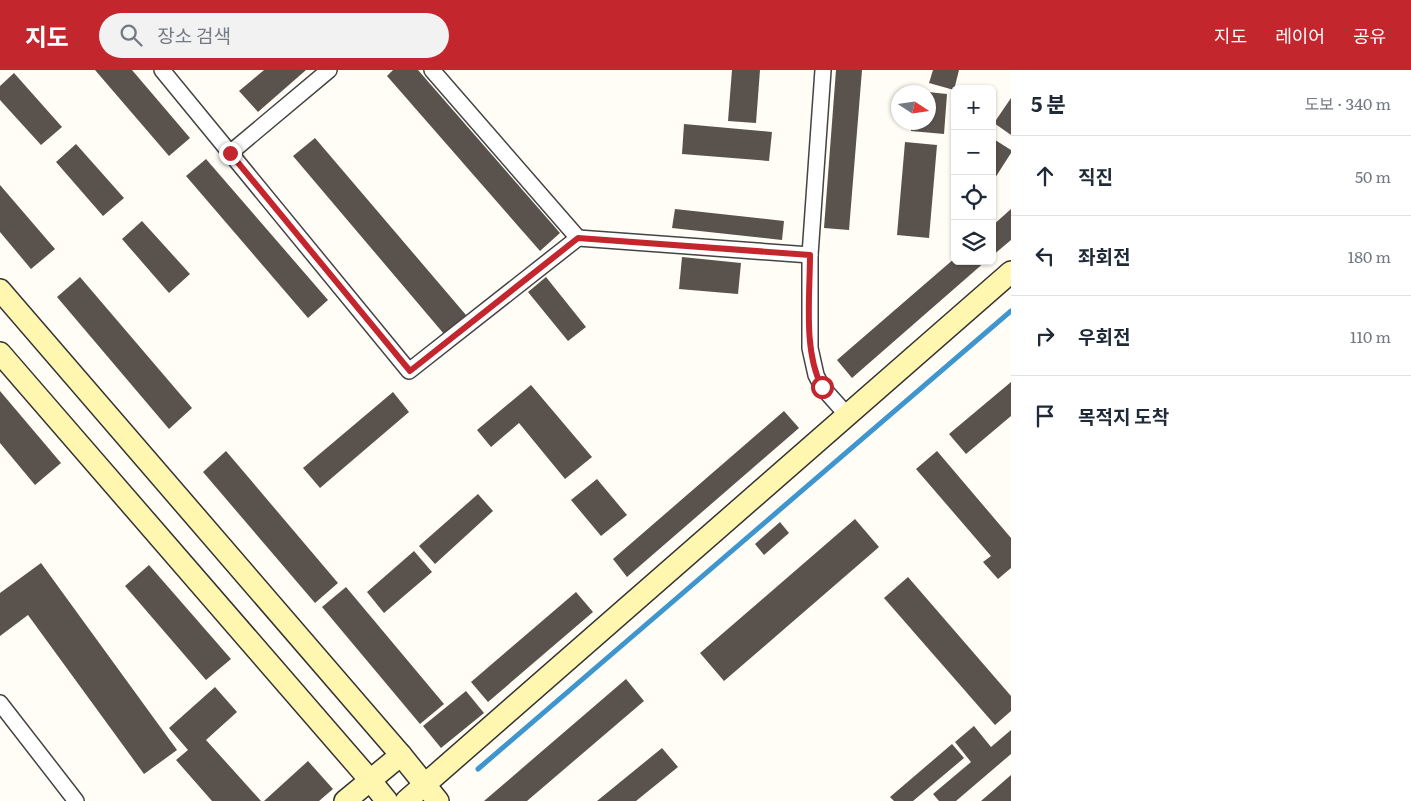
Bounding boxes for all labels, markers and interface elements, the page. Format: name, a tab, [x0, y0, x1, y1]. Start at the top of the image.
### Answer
search box	[99, 13, 449, 58]
text: 지도	[25, 18, 69, 53]
icon: search	[117, 21, 145, 49]
text: 장소 검색	[157, 21, 231, 49]
text: 지도	[1214, 22, 1247, 49]
text: 레이어	[1275, 22, 1325, 49]
text: 공유	[1353, 22, 1386, 49]
north arrow	[891, 85, 936, 130]
map controls	[951, 85, 996, 265]
button: +	[951, 85, 996, 130]
text: 5 분	[1031, 87, 1066, 118]
text: 도보 · 340 m	[1304, 91, 1391, 115]
button: −	[951, 130, 996, 175]
route end	[219, 142, 242, 165]
icon: ahead	[1031, 162, 1059, 190]
text: 직진	[1078, 162, 1113, 190]
text: 50 m	[1355, 164, 1391, 188]
button: locate	[951, 175, 996, 220]
button: layers	[951, 220, 996, 265]
icon: left	[1031, 242, 1059, 270]
text: 좌회전	[1078, 242, 1130, 270]
text: 180 m	[1348, 244, 1391, 268]
icon: right	[1031, 322, 1059, 350]
text: 우회전	[1078, 322, 1130, 350]
text: 110 m	[1350, 324, 1391, 348]
route start	[811, 376, 834, 399]
icon: arrive	[1031, 402, 1059, 430]
text: 목적지 도착	[1078, 402, 1169, 430]

